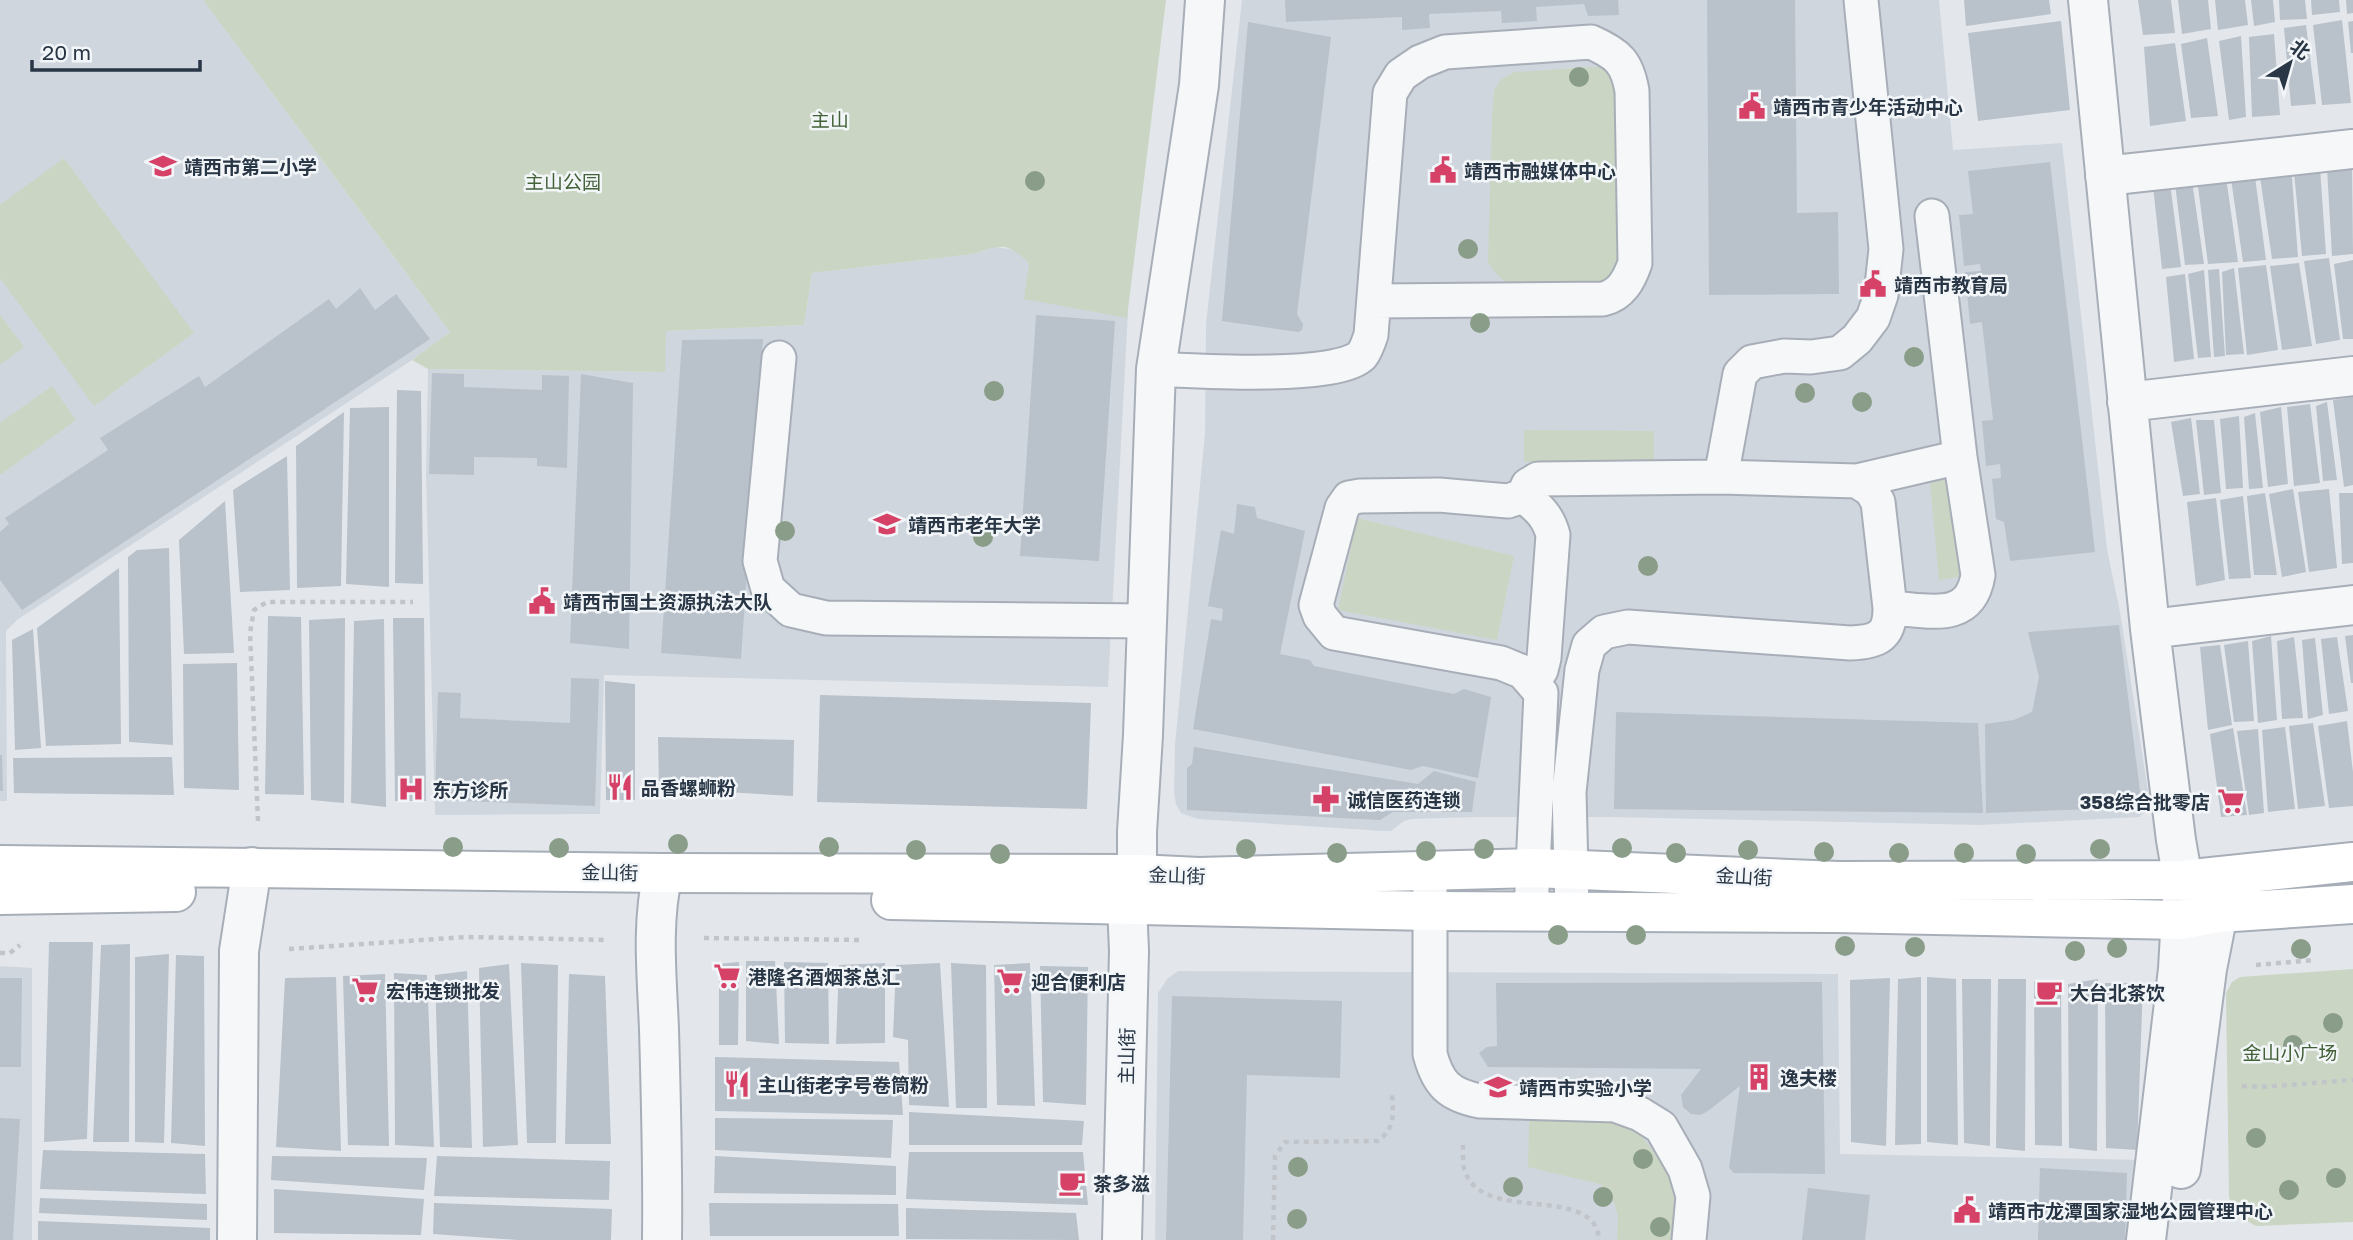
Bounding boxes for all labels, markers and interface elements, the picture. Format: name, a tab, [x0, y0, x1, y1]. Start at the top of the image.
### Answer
scale bar	[32, 28, 200, 72]
north arrow	[2255, 28, 2325, 98]
text: 北	[2286, 34, 2315, 64]
text: 20 m	[42, 39, 91, 65]
public building icon: 靖西市青少年活动中心	[1737, 91, 1767, 121]
place label: 靖西市青少年活动中心	[1773, 95, 1963, 118]
park label: 主山	[811, 108, 849, 131]
school or university icon: 靖西市第二小学	[148, 151, 178, 181]
place label: 靖西市第二小学	[184, 155, 317, 178]
public building icon: 靖西市融媒体中心	[1428, 155, 1458, 185]
place label: 靖西市融媒体中心	[1464, 159, 1616, 182]
park label: 主山公园	[525, 170, 601, 193]
public building icon: 靖西市教育局	[1858, 269, 1888, 299]
place label: 靖西市教育局	[1894, 273, 2008, 296]
school or university icon: 靖西市老年大学	[872, 509, 902, 539]
place label: 靖西市老年大学	[908, 513, 1041, 536]
public building icon: 靖西市国土资源执法大队	[527, 586, 557, 616]
place label: 靖西市国土资源执法大队	[563, 590, 772, 613]
restaurant icon: 品香螺蛳粉	[605, 772, 635, 802]
hospital icon: 东方诊所	[396, 774, 426, 804]
place label: 品香螺蛳粉	[641, 776, 736, 799]
place label: 东方诊所	[432, 778, 508, 801]
pharmacy icon: 诚信医药连锁	[1311, 784, 1341, 814]
supermarket icon: 358综合批零店	[2216, 786, 2246, 816]
place label: 诚信医药连锁	[1347, 788, 1461, 811]
place label: 358综合批零店	[2080, 790, 2210, 813]
street label: 金山街	[581, 860, 639, 884]
street label: 金山街	[1148, 863, 1206, 887]
street label: 金山街	[1715, 863, 1773, 889]
supermarket icon: 港隆名酒烟茶总汇	[712, 961, 742, 991]
place label: 港隆名酒烟茶总汇	[748, 965, 900, 988]
supermarket icon: 迎合便利店	[995, 966, 1025, 996]
place label: 迎合便利店	[1031, 970, 1126, 993]
supermarket icon: 宏伟连锁批发	[350, 975, 380, 1005]
cafe icon: 大台北茶饮	[2034, 977, 2064, 1007]
place label: 宏伟连锁批发	[386, 979, 500, 1002]
place label: 大台北茶饮	[2070, 981, 2165, 1004]
street label: 主山街	[1114, 1027, 1138, 1085]
park label: 金山小广场	[2242, 1041, 2338, 1064]
building icon: 逸夫楼	[1744, 1062, 1774, 1092]
place label: 逸夫楼	[1780, 1066, 1837, 1089]
restaurant icon: 主山街老字号卷筒粉	[722, 1069, 752, 1099]
school or university icon: 靖西市实验小学	[1483, 1072, 1513, 1102]
place label: 主山街老字号卷筒粉	[758, 1073, 929, 1096]
place label: 靖西市实验小学	[1519, 1076, 1652, 1099]
cafe icon: 茶多滋	[1057, 1168, 1087, 1198]
place label: 茶多滋	[1093, 1172, 1150, 1195]
public building icon: 靖西市龙潭国家湿地公园管理中心	[1952, 1195, 1982, 1225]
place label: 靖西市龙潭国家湿地公园管理中心	[1988, 1199, 2273, 1222]

